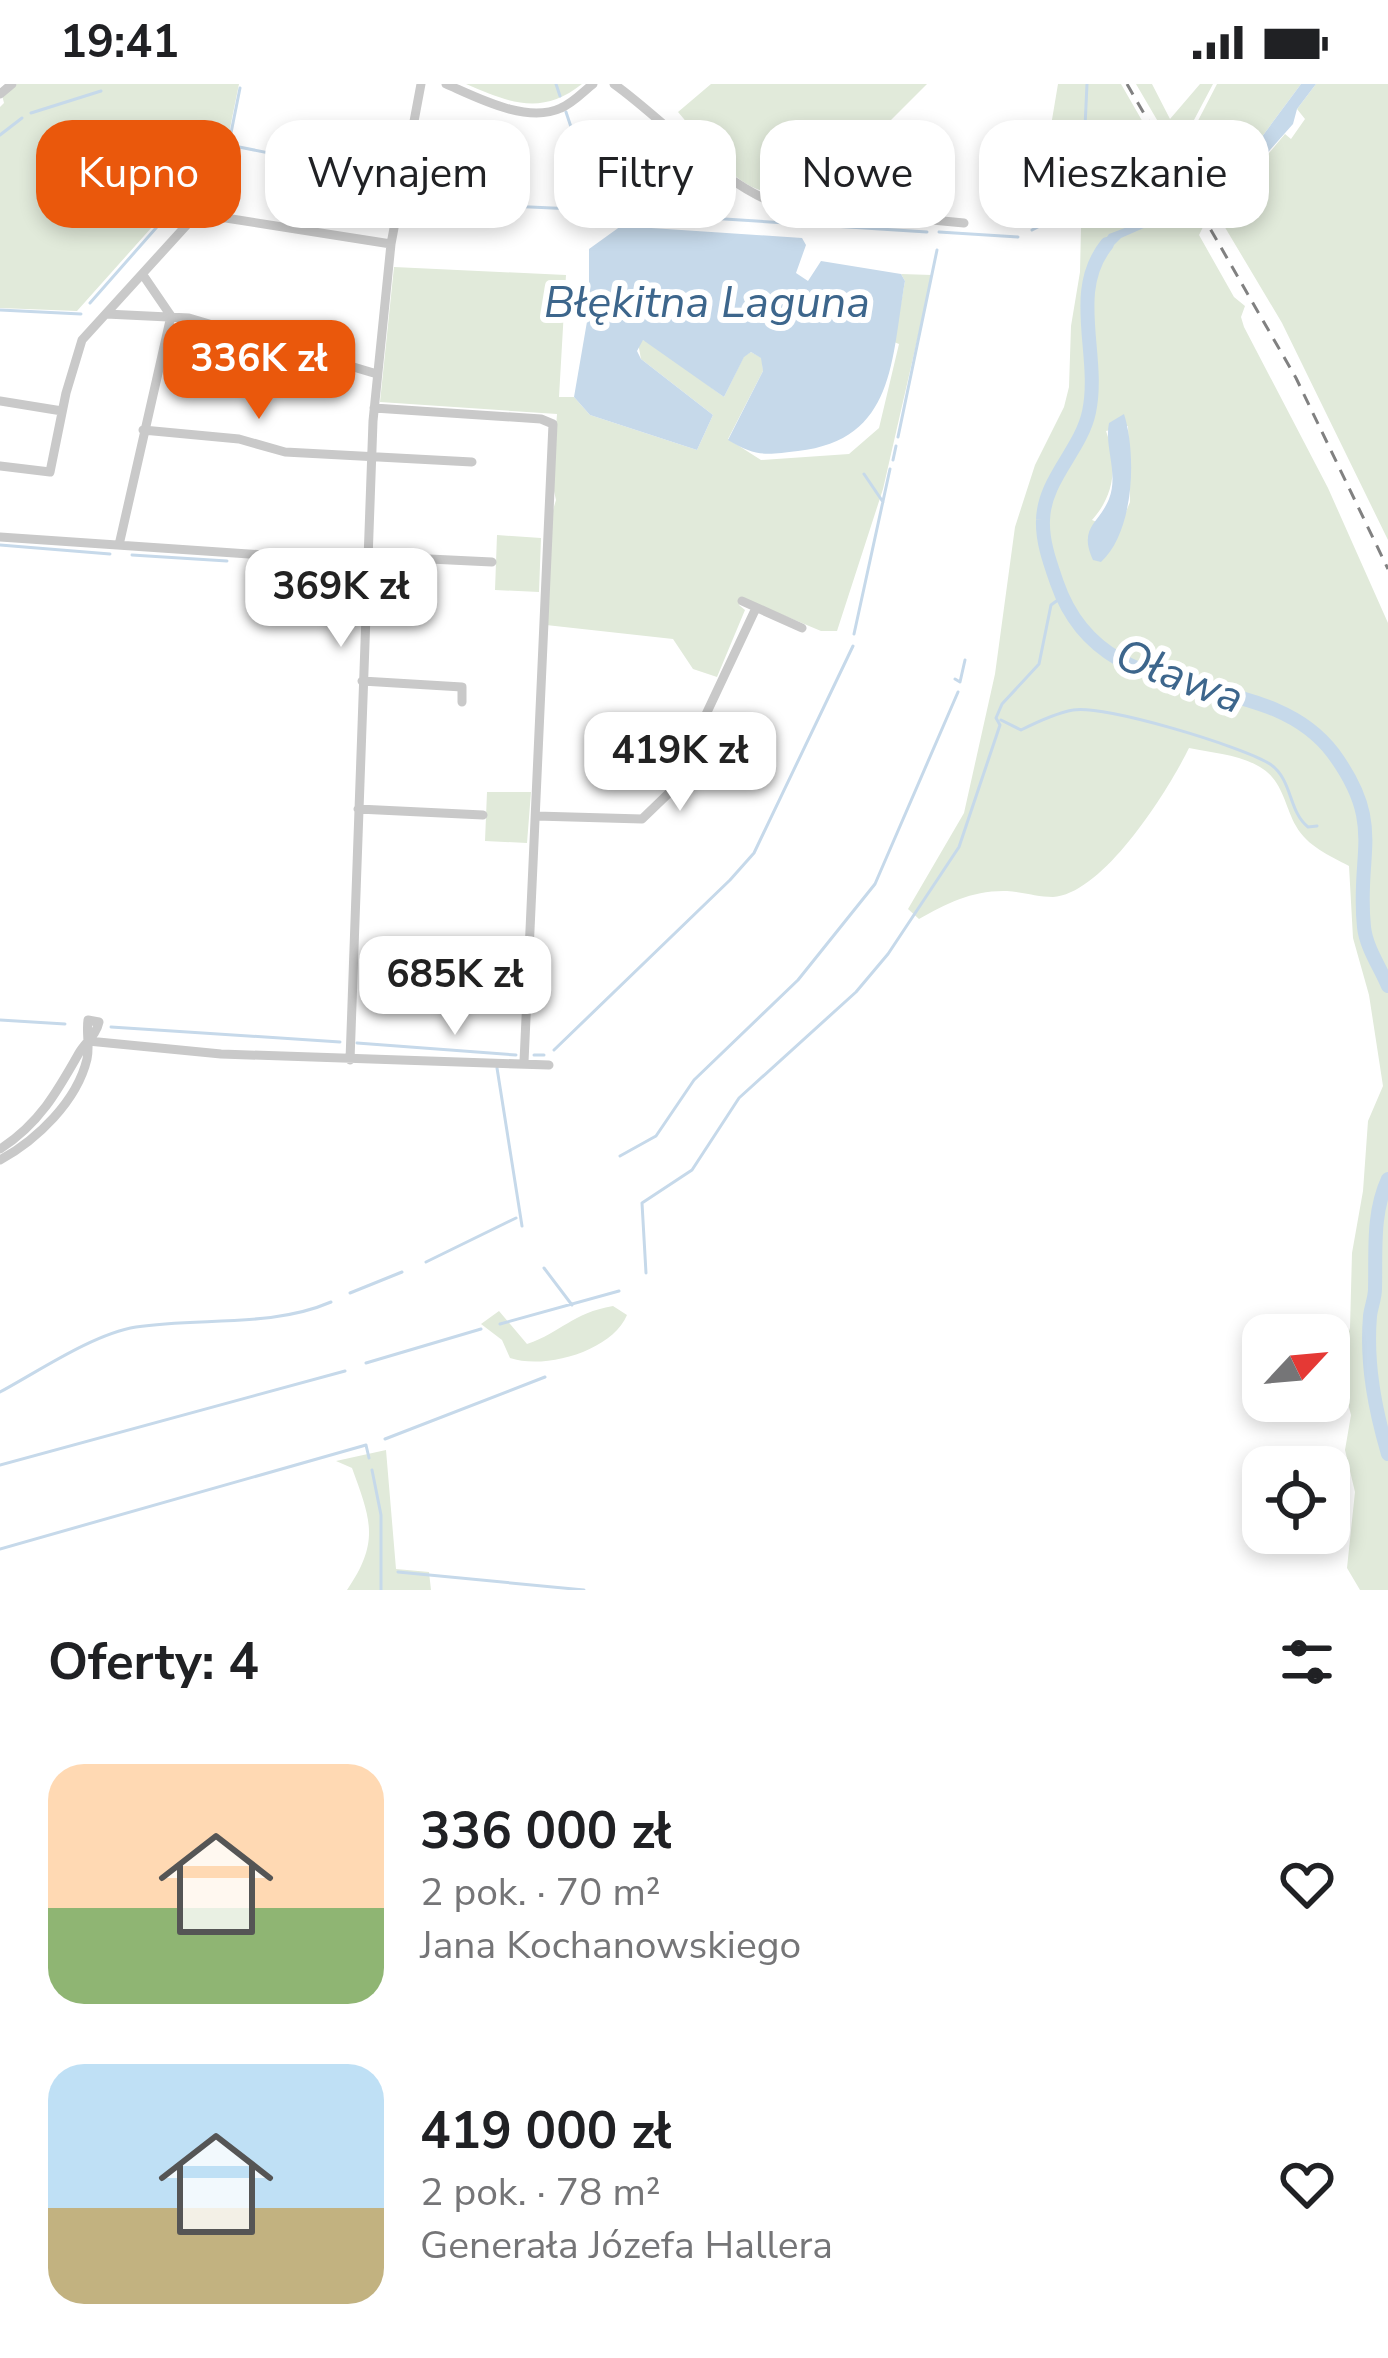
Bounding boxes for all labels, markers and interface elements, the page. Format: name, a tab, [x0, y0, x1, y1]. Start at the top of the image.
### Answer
text: 19:41	[60, 12, 179, 73]
chip: Kupno	[36, 120, 241, 228]
chip: Wynajem	[265, 120, 530, 228]
chip: Filtry	[554, 120, 736, 228]
chip: Nowe	[760, 120, 955, 228]
chip: Mieszkanie	[979, 120, 1269, 228]
water label: Błękitna Laguna	[544, 272, 870, 333]
pin: 336K zł	[148, 320, 370, 422]
text: 336K zł	[190, 332, 328, 385]
pin: 369K zł	[230, 548, 452, 650]
text: 369K zł	[272, 560, 410, 613]
water label: Oława	[1107, 624, 1252, 729]
pin: 419K zł	[569, 712, 791, 814]
text: 419K zł	[611, 724, 749, 777]
pin: 685K zł	[344, 936, 566, 1038]
text: 685K zł	[386, 948, 524, 1001]
north arrow	[1242, 1314, 1350, 1422]
map controls	[1242, 1314, 1350, 1554]
button: locate	[1242, 1446, 1350, 1554]
text: Oferty: 4	[48, 1627, 259, 1697]
icon: filters	[1274, 1629, 1340, 1695]
text: 336 000 zł	[420, 1796, 672, 1866]
icon: home	[144, 1812, 288, 1956]
icon: heart	[1274, 1851, 1340, 1917]
text: 2 pok. · 70 m²	[420, 1866, 661, 1919]
text: Jana Kochanowskiego	[420, 1919, 801, 1972]
text: 419 000 zł	[420, 2096, 672, 2166]
icon: home	[144, 2112, 288, 2256]
icon: heart	[1274, 2151, 1340, 2217]
text: 2 pok. · 78 m²	[420, 2166, 661, 2219]
text: Generała Józefa Hallera	[420, 2219, 833, 2272]

